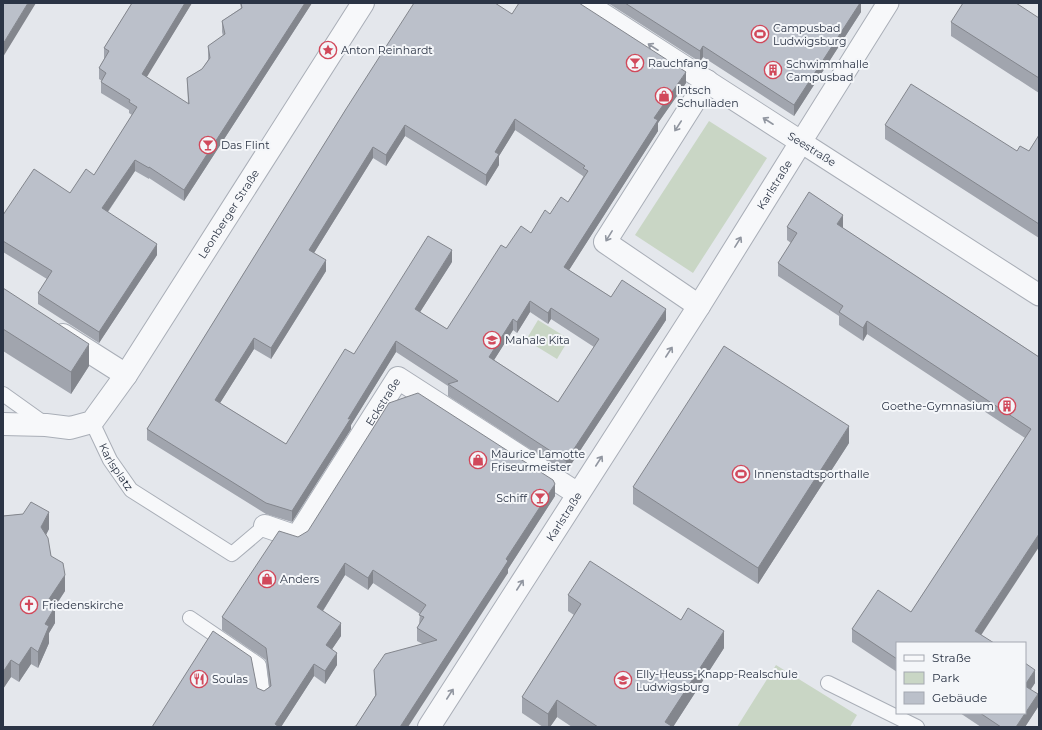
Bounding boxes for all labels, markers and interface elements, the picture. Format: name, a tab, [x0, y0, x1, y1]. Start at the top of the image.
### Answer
place label: Campusbad Ludwigsburg	[773, 21, 846, 48]
sports icon: Campusbad Ludwigsburg	[750, 24, 770, 44]
place icon: Anton Reinhardt	[318, 40, 338, 60]
one-way arrow	[647, 42, 659, 50]
place label: Anton Reinhardt	[341, 43, 433, 57]
bar icon: Rauchfang	[625, 53, 645, 73]
place label: Rauchfang	[648, 56, 708, 70]
place label: Schwimmhalle Campusbad	[786, 57, 869, 84]
building icon: Schwimmhalle Campusbad	[763, 60, 783, 80]
place label: Intsch Schulladen	[677, 83, 739, 110]
shop icon: Intsch Schulladen	[654, 86, 674, 106]
one-way arrow	[762, 116, 774, 124]
one-way arrow	[674, 120, 682, 131]
street label: Seestraße	[785, 129, 839, 170]
bar icon: Das Flint	[198, 135, 218, 155]
place label: Das Flint	[221, 138, 270, 152]
street label: Karlstraße	[754, 157, 795, 212]
street label: Leonberger Straße	[195, 166, 262, 261]
one-way arrow	[604, 230, 612, 242]
one-way arrow	[735, 236, 743, 248]
school or university icon: Mahale Kita	[482, 330, 502, 350]
place label: Mahale Kita	[505, 333, 570, 347]
one-way arrow	[665, 347, 673, 358]
street label: Eckstraße	[362, 375, 403, 428]
building icon: Goethe-Gymnasium	[997, 396, 1017, 416]
place label: Goethe-Gymnasium	[882, 399, 994, 413]
street label: Karlsplatz	[96, 441, 137, 494]
place label: Maurice Lamotte Friseurmeister	[491, 447, 585, 474]
shop icon: Maurice Lamotte Friseurmeister	[468, 450, 488, 470]
one-way arrow	[595, 456, 603, 467]
sports icon: Innenstadtsporthalle	[731, 464, 751, 484]
place label: Innenstadtsporthalle	[754, 467, 870, 481]
bar icon: Schiff	[530, 488, 550, 508]
street label: Karlstraße	[543, 489, 585, 544]
place label: Schiff	[496, 491, 528, 505]
shop icon: Anders	[257, 569, 277, 589]
place label: Anders	[280, 572, 320, 586]
one-way arrow	[516, 580, 524, 591]
church icon: Friedenskirche	[19, 595, 39, 615]
place label: Friedenskirche	[42, 598, 124, 612]
legend	[896, 642, 1026, 714]
text: Straße	[932, 650, 971, 665]
place label: Elly-Heuss-Knapp-Realschule Ludwigsburg	[636, 667, 798, 694]
restaurant icon: Soulas	[189, 669, 209, 689]
school or university icon: Elly-Heuss-Knapp-Realschule Ludwigsburg	[613, 670, 633, 690]
text: Park	[932, 670, 960, 685]
place label: Soulas	[212, 672, 249, 686]
one-way arrow	[446, 689, 454, 700]
text: Gebäude	[932, 690, 987, 705]

